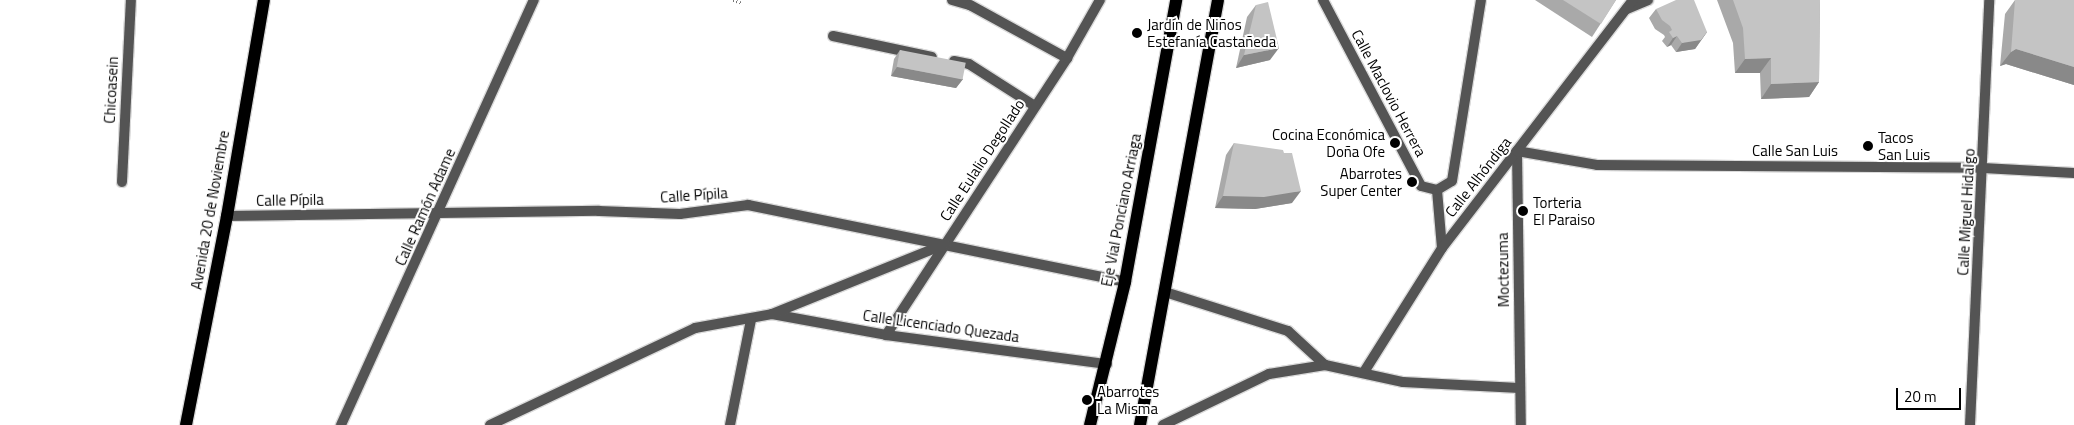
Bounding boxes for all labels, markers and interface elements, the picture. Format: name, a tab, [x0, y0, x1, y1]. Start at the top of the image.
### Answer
place label: Jardín de Niños Estefanía Castañeda	[1147, 15, 1276, 50]
street label: Calle Maclovio Herrera	[1348, 26, 1430, 160]
marker: Jardín de Niños Estefanía Castañeda	[1131, 27, 1143, 39]
street label: Chicoasein	[100, 56, 122, 124]
street label: Calle Eulalio Degollado	[936, 96, 1028, 224]
place label: Cocina Económica Doña Ofe	[1272, 125, 1385, 160]
place label: Tacos San Luis	[1878, 128, 1930, 163]
street label: Avenida 20 de Noviembre	[187, 129, 233, 291]
street label: Eje Vial Ponciano Arriaga	[1097, 132, 1145, 288]
street label: Calle Alhóndiga	[1441, 133, 1515, 221]
marker: Cocina Económica Doña Ofe	[1389, 137, 1401, 149]
marker: Tacos San Luis	[1862, 140, 1874, 152]
street label: Calle San Luis	[1752, 142, 1838, 160]
street label: Calle Ramón Adame	[391, 146, 459, 268]
street label: Calle Miguel Hidalgo	[1954, 148, 1978, 276]
place label: Abarrotes Super Center	[1320, 164, 1402, 199]
marker: Abarrotes Super Center	[1406, 176, 1418, 188]
street label: Calle Pípila	[660, 184, 728, 206]
street label: Calle Pípila	[256, 190, 324, 210]
place label: Torteria El Paraiso	[1533, 193, 1595, 228]
marker: Torteria El Paraiso	[1517, 205, 1529, 217]
street label: Moctezuma	[1493, 233, 1513, 307]
street label: Calle Licenciado Quezada	[862, 306, 1020, 346]
scale bar	[1899, 378, 1964, 410]
place label: Abarrotes La Misma	[1097, 382, 1159, 417]
text: 20 m	[1904, 385, 1937, 408]
marker: Abarrotes La Misma	[1081, 394, 1093, 406]

